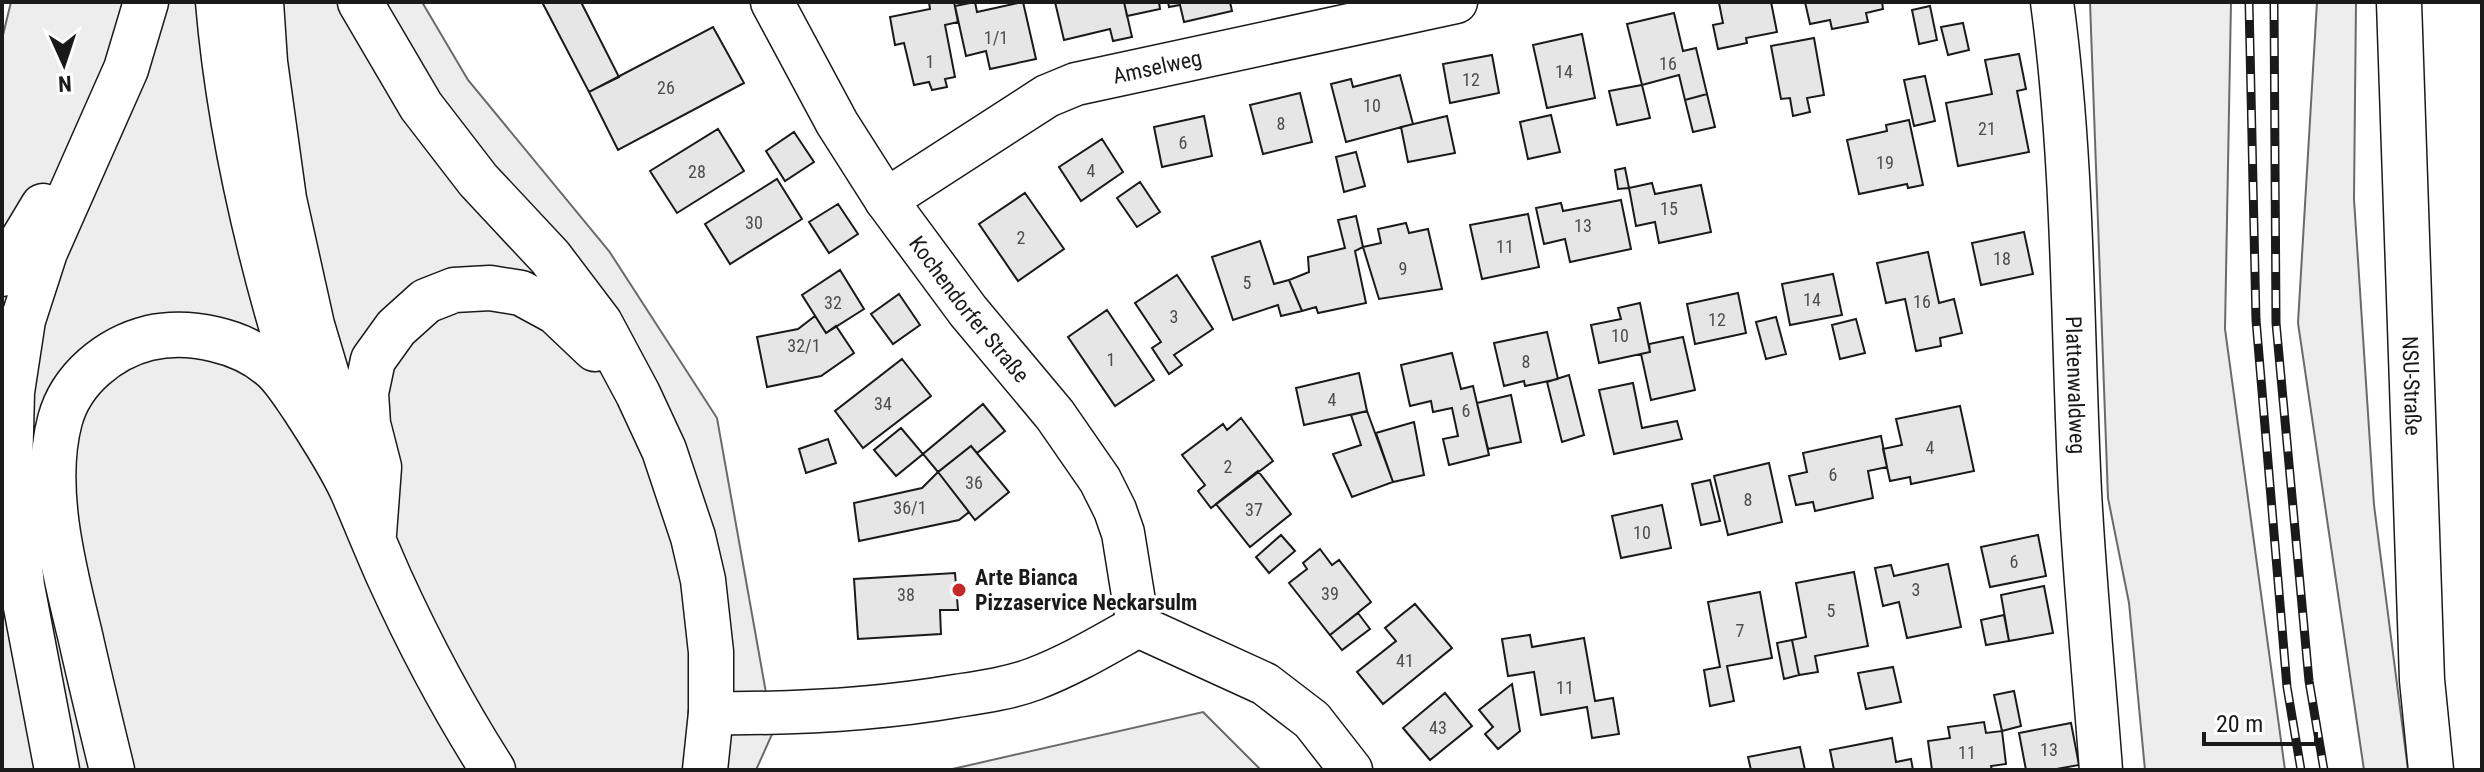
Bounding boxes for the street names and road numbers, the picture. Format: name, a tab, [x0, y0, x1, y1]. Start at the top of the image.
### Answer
street label: Amselweg	[1110, 45, 1204, 88]
street label: Kochendorfer Straße	[904, 231, 1035, 387]
street label: Plattenwaldweg	[2061, 316, 2091, 455]
street label: NSU-Straße	[2398, 336, 2426, 436]

